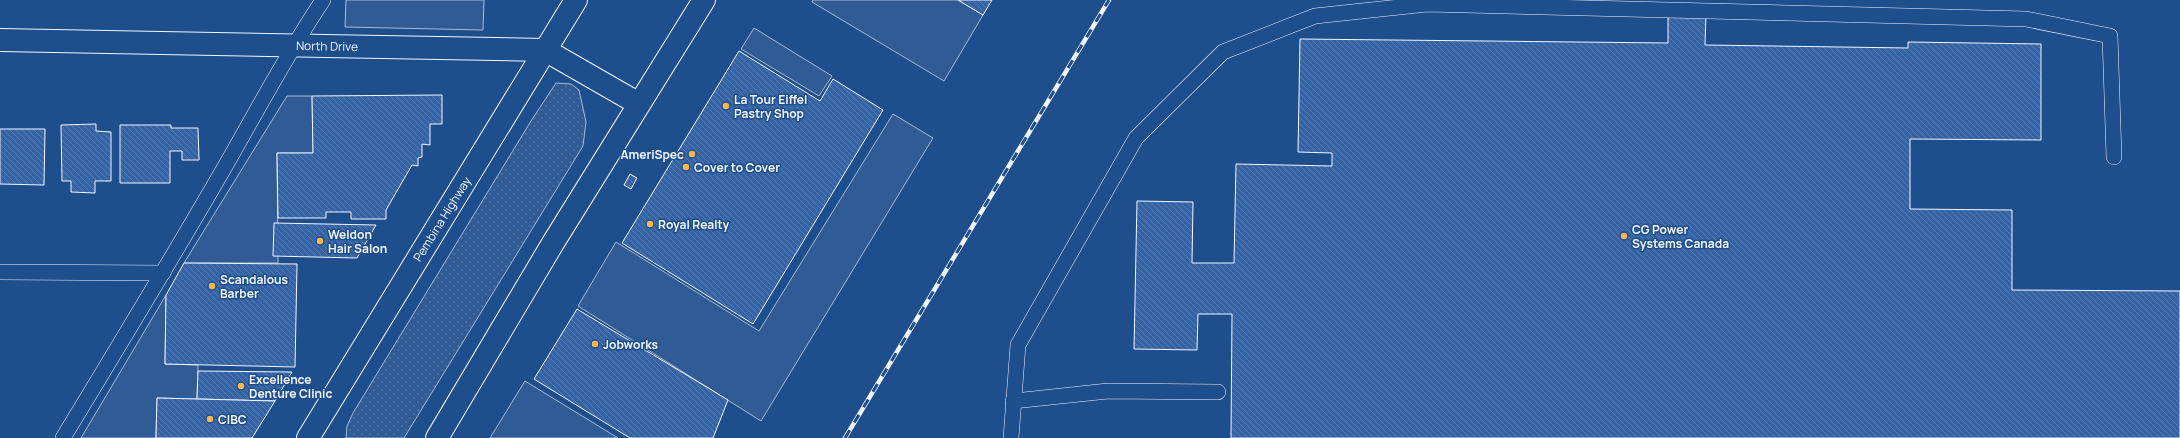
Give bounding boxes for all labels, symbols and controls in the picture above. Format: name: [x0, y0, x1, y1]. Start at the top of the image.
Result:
street label: North Drive: [296, 37, 358, 55]
place label: La Tour Eiffel Pastry Shop: [734, 91, 807, 122]
marker: La Tour Eiffel Pastry Shop: [721, 101, 731, 111]
place label: AmeriSpec: [620, 146, 684, 163]
marker: AmeriSpec: [687, 149, 697, 159]
place label: Cover to Cover: [694, 159, 780, 176]
marker: Cover to Cover: [681, 162, 691, 172]
street label: Pembina Highway: [409, 173, 475, 265]
place label: Royal Realty: [658, 216, 730, 233]
marker: Royal Realty: [645, 219, 655, 229]
place label: CG Power Systems Canada: [1632, 221, 1729, 252]
place label: Weldon Hair Salon: [328, 226, 387, 257]
marker: CG Power Systems Canada: [1619, 231, 1629, 241]
marker: Weldon Hair Salon: [315, 236, 325, 246]
place label: Scandalous Barber: [220, 271, 289, 302]
marker: Scandalous Barber: [207, 281, 217, 291]
place label: Jobworks: [603, 336, 659, 353]
marker: Jobworks: [590, 339, 600, 349]
place label: Excellence Denture Clinic: [249, 371, 332, 402]
marker: Excellence Denture Clinic: [236, 381, 246, 391]
place label: CIBC: [218, 411, 247, 428]
marker: CIBC: [205, 414, 215, 424]

